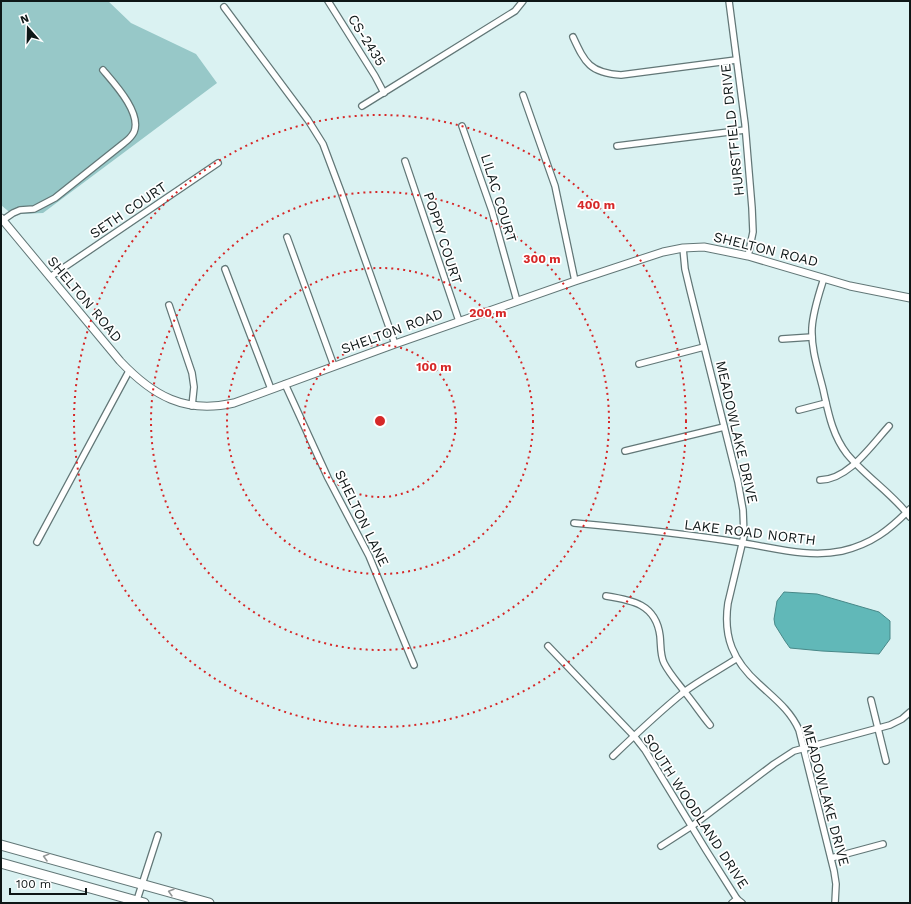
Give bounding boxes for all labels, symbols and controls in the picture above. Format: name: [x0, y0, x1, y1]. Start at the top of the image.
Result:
north arrow: [8, 8, 48, 48]
street label: CS-2435: [345, 11, 389, 69]
text: N: [19, 12, 31, 27]
street label: HURSTFIELD DRIVE: [717, 63, 747, 197]
street label: LILAC COURT: [478, 152, 520, 245]
street label: SETH COURT: [87, 178, 170, 241]
street label: POPPY COURT: [421, 190, 466, 286]
text: 400 m: [577, 198, 615, 212]
street label: SHELTON ROAD: [712, 228, 820, 270]
text: 300 m: [523, 252, 561, 266]
street label: SHELTON ROAD: [44, 253, 126, 345]
street label: SHELTON ROAD: [339, 305, 445, 357]
text: 200 m: [469, 306, 507, 320]
street label: MEADOWLAKE DRIVE: [713, 359, 761, 505]
text: 100 m: [416, 360, 452, 374]
centre of rings: [373, 414, 387, 428]
street label: SHELTON LANE: [332, 467, 392, 569]
street label: LAKE ROAD NORTH: [683, 516, 817, 548]
street label: MEADOWLAKE DRIVE: [799, 722, 853, 868]
street label: SOUTH WOODLAND DRIVE: [640, 731, 752, 891]
one-way arrow: [43, 853, 50, 862]
scale bar: [10, 870, 86, 896]
text: 100 m: [16, 877, 51, 891]
one-way arrow: [168, 888, 175, 897]

